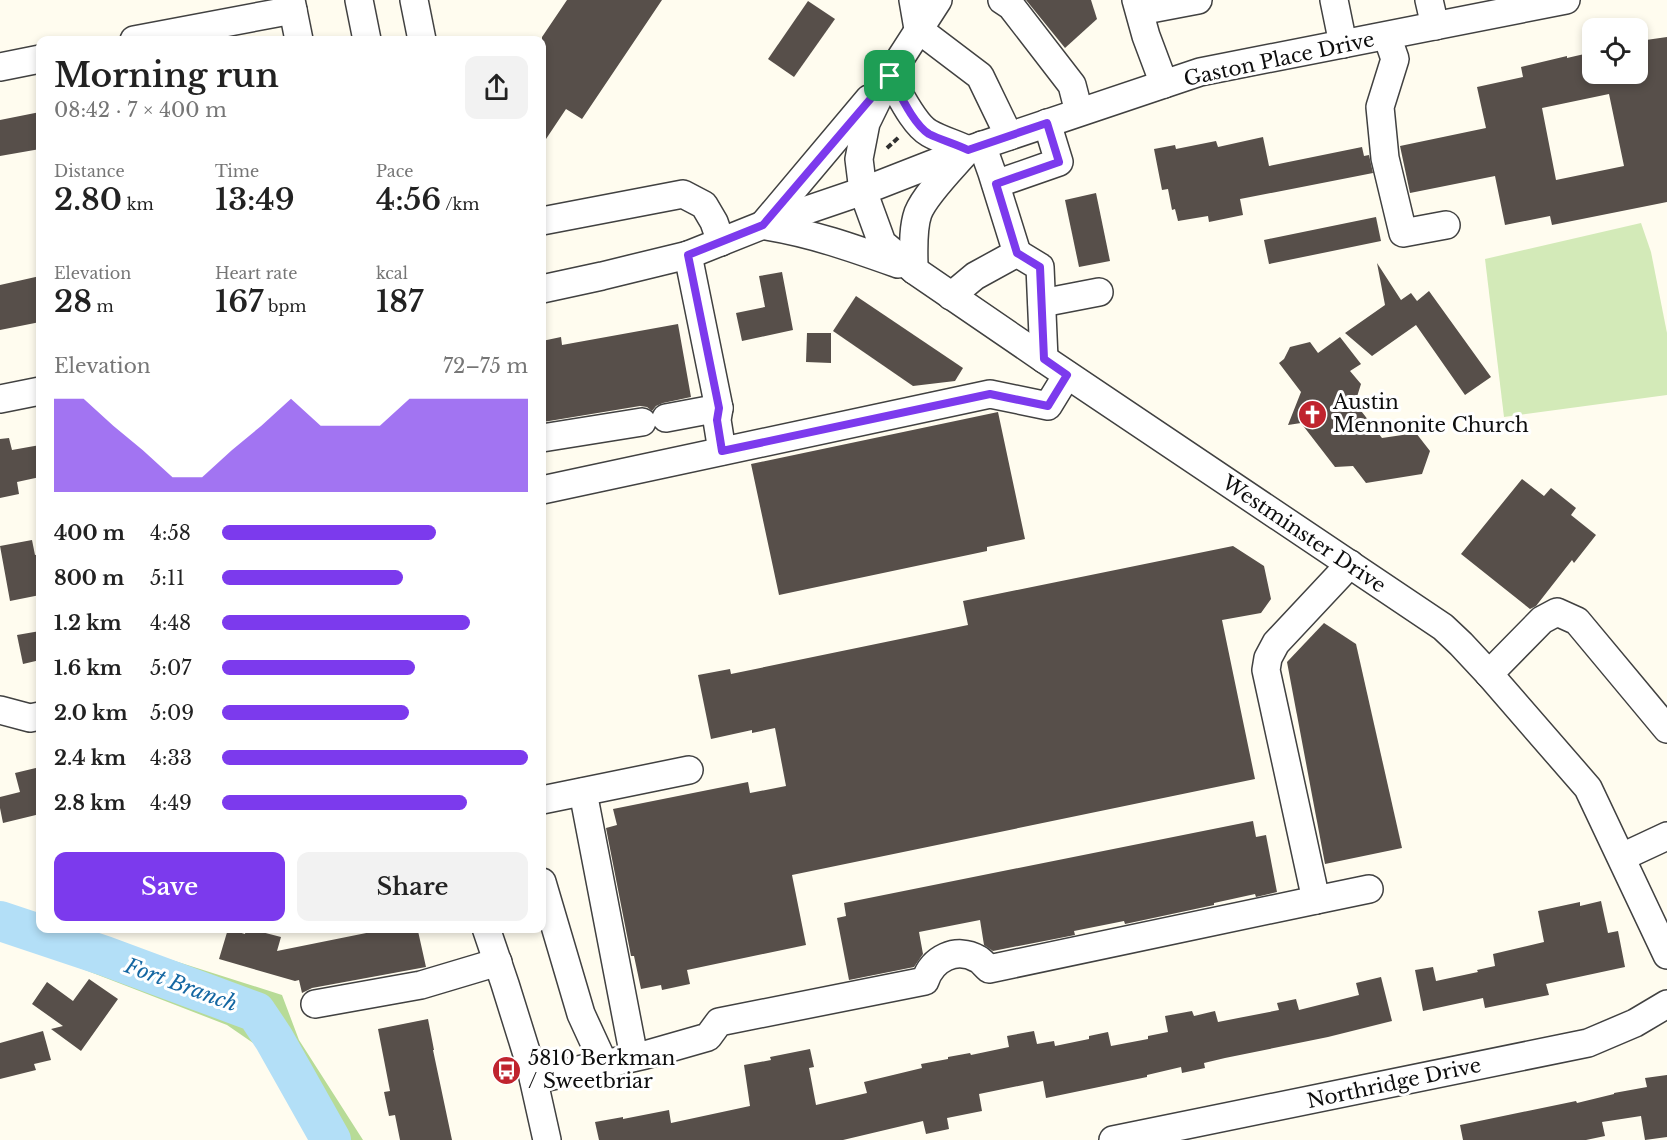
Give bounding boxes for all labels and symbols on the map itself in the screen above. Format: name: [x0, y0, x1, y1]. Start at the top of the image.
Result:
street label: Gaston Place Drive: [1182, 27, 1376, 91]
pin: [864, 50, 915, 101]
place label: Austin Mennonite Church: [1332, 390, 1529, 437]
church icon: Austin Mennonite Church: [1296, 398, 1328, 430]
street label: Westminster Drive: [1217, 470, 1390, 598]
water label: Fort Branch: [120, 952, 241, 1017]
place label: 5810 Berkman / Sweetbriar: [528, 1046, 676, 1093]
street label: Northridge Drive: [1305, 1053, 1483, 1113]
bus stop icon: 5810 Berkman / Sweetbriar: [491, 1054, 523, 1086]

